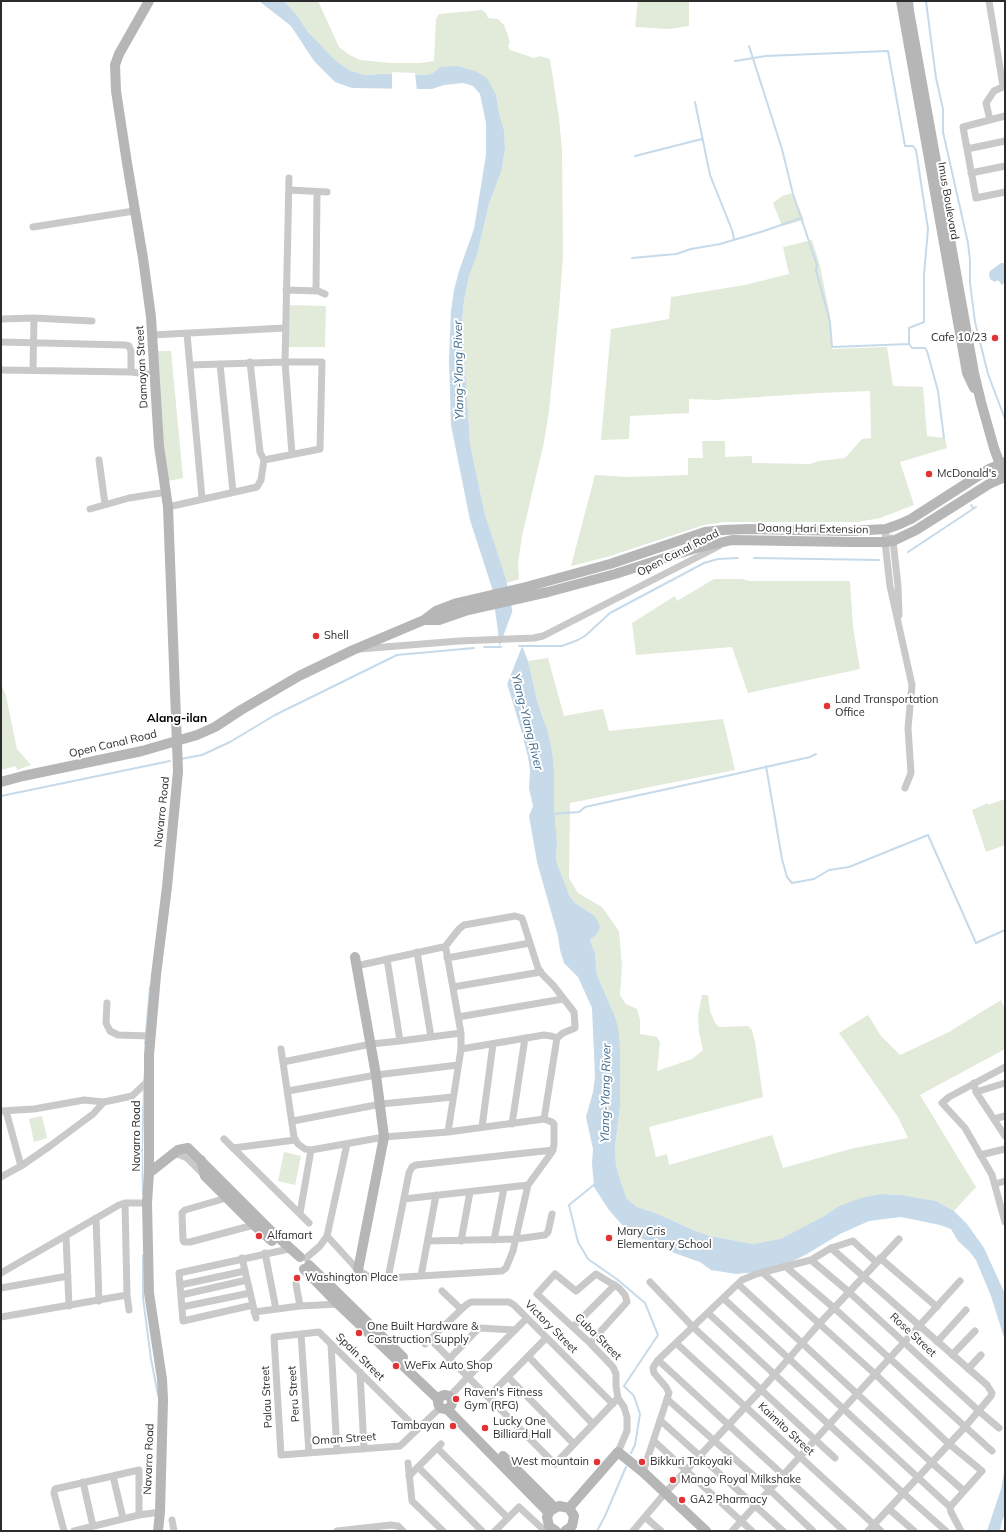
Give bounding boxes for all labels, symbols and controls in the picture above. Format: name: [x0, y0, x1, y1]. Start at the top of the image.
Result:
street label: Imus Boulevard: [935, 161, 961, 241]
water label: Ylang-Ylang River: [451, 320, 467, 420]
street label: Damayan Street: [133, 325, 151, 409]
place label: Cafe 10/23: [931, 331, 987, 345]
marker: Cafe 10/23: [990, 333, 1000, 343]
place label: McDonald's: [937, 467, 997, 481]
marker: McDonald's: [924, 469, 934, 479]
street label: Daang Hari Extension: [757, 521, 869, 537]
street label: Open Canal Road: [635, 527, 721, 579]
place label: Shell: [324, 629, 349, 643]
marker: Shell: [311, 631, 321, 641]
water label: Ylang-Ylang River: [508, 672, 546, 772]
place label: Land Transportation Office: [835, 693, 939, 719]
marker: Land Transportation Office: [822, 701, 832, 711]
district label: Alang-ilan: [147, 711, 207, 725]
street label: Open Canal Road: [68, 727, 158, 761]
street label: Navarro Road: [152, 776, 172, 848]
water label: Ylang-Ylang River: [598, 1043, 614, 1143]
street label: Navarro Road: [130, 1100, 144, 1172]
place label: Mary Cris Elementary School: [617, 1225, 712, 1251]
place label: Alfamart: [267, 1229, 312, 1243]
marker: Alfamart: [254, 1231, 264, 1241]
marker: Mary Cris Elementary School: [604, 1233, 614, 1243]
place label: Washington Place: [305, 1271, 398, 1285]
marker: Washington Place: [292, 1273, 302, 1283]
street label: Victory Street: [522, 1298, 580, 1356]
street label: Rose Street: [887, 1310, 939, 1360]
street label: Cuba Street: [572, 1311, 624, 1363]
place label: One Built Hardware & Construction Supply: [367, 1320, 478, 1346]
marker: One Built Hardware & Construction Supply: [354, 1328, 364, 1338]
street label: Spain Street: [333, 1331, 387, 1383]
place label: WeFix Auto Shop: [404, 1359, 493, 1373]
marker: WeFix Auto Shop: [391, 1361, 401, 1371]
street label: Peru Street: [285, 1365, 303, 1423]
street label: Palau Street: [259, 1366, 275, 1428]
place label: Raven's Fitness Gym (RFG): [464, 1386, 543, 1412]
marker: Raven's Fitness Gym (RFG): [451, 1394, 461, 1404]
street label: Kaimito Street: [755, 1400, 817, 1458]
place label: Lucky One Billiard Hall: [493, 1415, 551, 1441]
place label: Tambayan: [391, 1419, 445, 1433]
marker: Tambayan: [448, 1421, 458, 1431]
street label: Navarro Road: [141, 1423, 157, 1495]
marker: Lucky One Billiard Hall: [480, 1423, 490, 1433]
street label: Oman Street: [311, 1430, 377, 1448]
place label: West mountain: [511, 1455, 589, 1469]
place label: Bikkuri Takoyaki: [650, 1455, 732, 1469]
marker: West mountain: [592, 1457, 602, 1467]
marker: Bikkuri Takoyaki: [637, 1457, 647, 1467]
place label: Mango Royal Milkshake: [681, 1473, 801, 1487]
marker: Mango Royal Milkshake: [668, 1475, 678, 1485]
place label: GA2 Pharmacy: [690, 1493, 767, 1507]
marker: GA2 Pharmacy: [677, 1495, 687, 1505]

